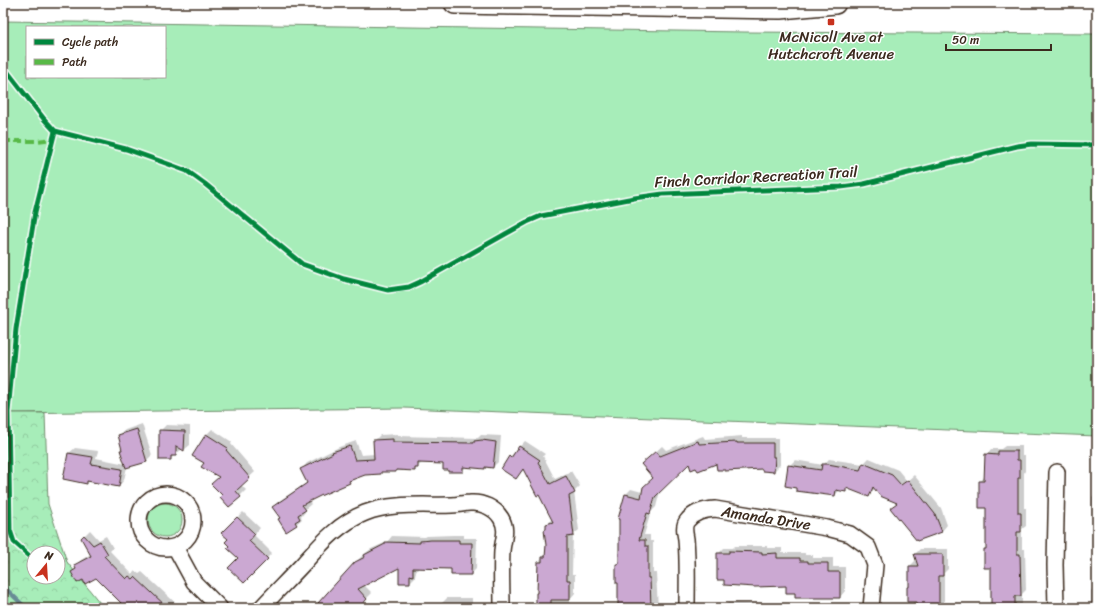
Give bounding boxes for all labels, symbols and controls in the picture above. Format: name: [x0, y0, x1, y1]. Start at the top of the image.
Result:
marker: McNicoll Ave at Hutchcroft Avenue: [826, 17, 836, 27]
place label: McNicoll Ave at Hutchcroft Avenue: [768, 24, 894, 67]
legend: [26, 26, 166, 78]
scale bar: [946, 26, 1051, 52]
text: 50 m: [952, 29, 979, 51]
text: Cycle path: [62, 31, 118, 53]
text: Path: [62, 51, 87, 73]
street label: Finch Corridor Recreation Trail: [654, 159, 859, 195]
street label: Amanda Drive: [718, 498, 813, 538]
north arrow: [26, 545, 66, 585]
text: N: [41, 545, 56, 566]

